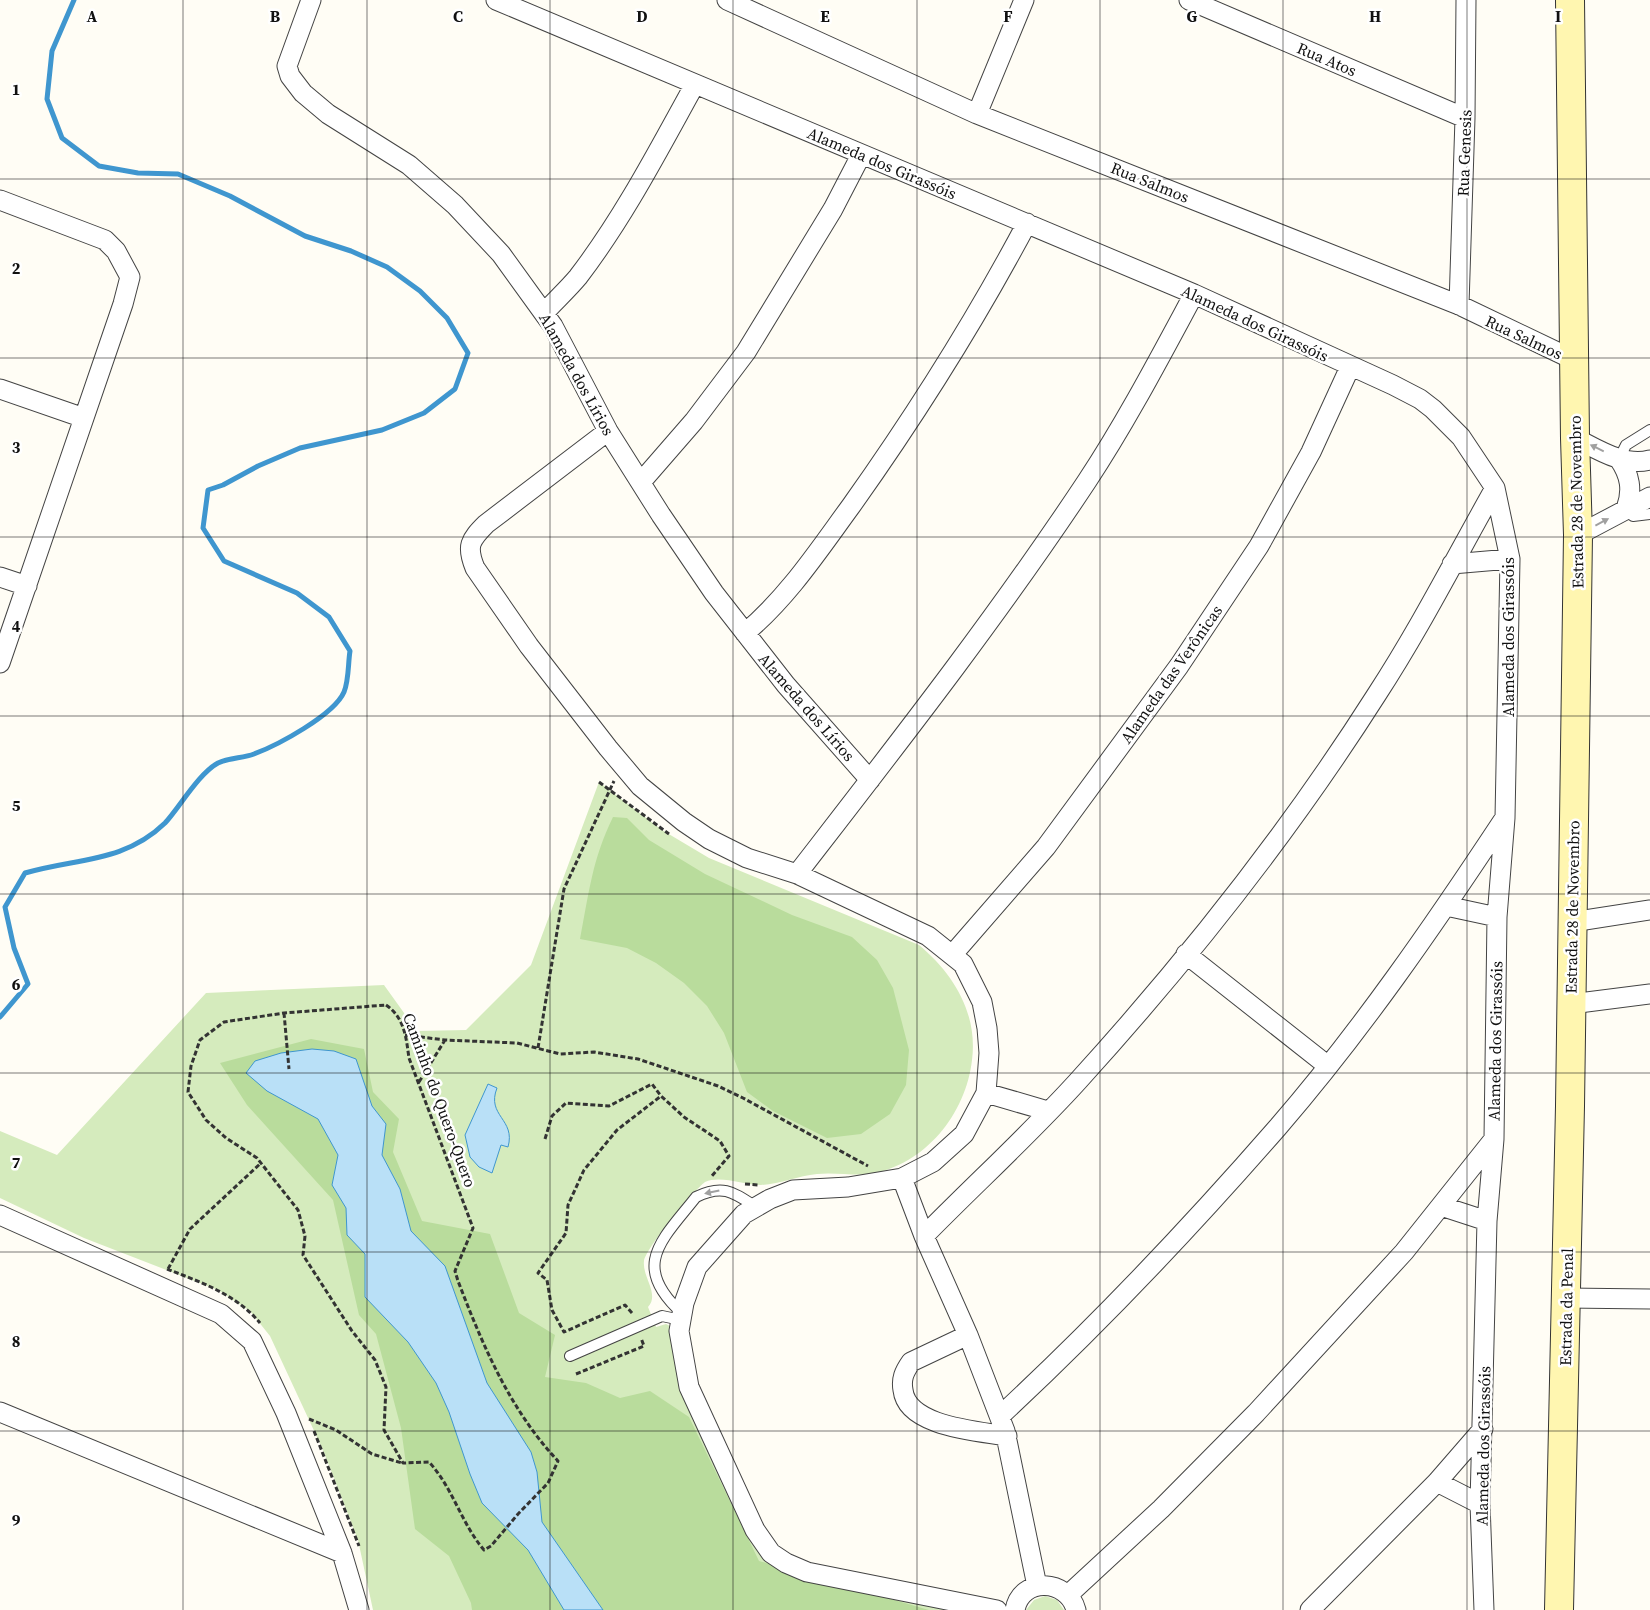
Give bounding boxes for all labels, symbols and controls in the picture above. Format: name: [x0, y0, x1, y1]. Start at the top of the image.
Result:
text: A: [87, 5, 98, 27]
text: B: [270, 5, 281, 27]
text: C: [453, 5, 463, 27]
text: D: [636, 5, 648, 27]
text: E: [820, 5, 830, 27]
text: F: [1003, 5, 1013, 27]
text: G: [1187, 5, 1198, 27]
text: H: [1369, 5, 1381, 27]
text: I: [1555, 5, 1561, 27]
street label: Rua Atos: [1294, 37, 1360, 81]
text: 1: [12, 78, 20, 100]
street label: Rua Genesis: [1451, 109, 1477, 197]
street label: Alameda dos Girassóis: [804, 122, 960, 204]
street label: Rua Salmos: [1108, 156, 1192, 208]
text: 2: [12, 257, 21, 279]
street label: Alameda dos Girassóis: [1178, 279, 1332, 367]
street label: Alameda dos Lírios: [534, 309, 620, 439]
street label: Rua Salmos: [1482, 310, 1566, 364]
street label: Estrada 28 de Novembro: [1563, 415, 1589, 589]
text: 3: [12, 436, 21, 458]
one-way arrow: [1590, 444, 1604, 452]
one-way arrow: [1595, 518, 1609, 526]
street label: Alameda dos Girassóis: [1497, 557, 1519, 717]
street label: Alameda das Verônicas: [1115, 600, 1227, 748]
text: 4: [12, 615, 21, 637]
street label: Alameda dos Lírios: [754, 648, 860, 766]
text: 5: [12, 794, 21, 816]
street label: Estrada 28 de Novembro: [1559, 820, 1585, 994]
street label: Alameda dos Girassóis: [1483, 961, 1507, 1121]
text: 6: [12, 973, 21, 995]
street label: Caminho do Quero-Quero: [398, 1010, 482, 1190]
text: 7: [12, 1151, 21, 1173]
one-way arrow: [705, 1188, 720, 1196]
street label: Estrada da Penal: [1554, 1248, 1578, 1366]
text: 8: [12, 1330, 20, 1352]
street label: Alameda dos Girassóis: [1471, 1366, 1495, 1526]
text: 9: [12, 1509, 21, 1531]

